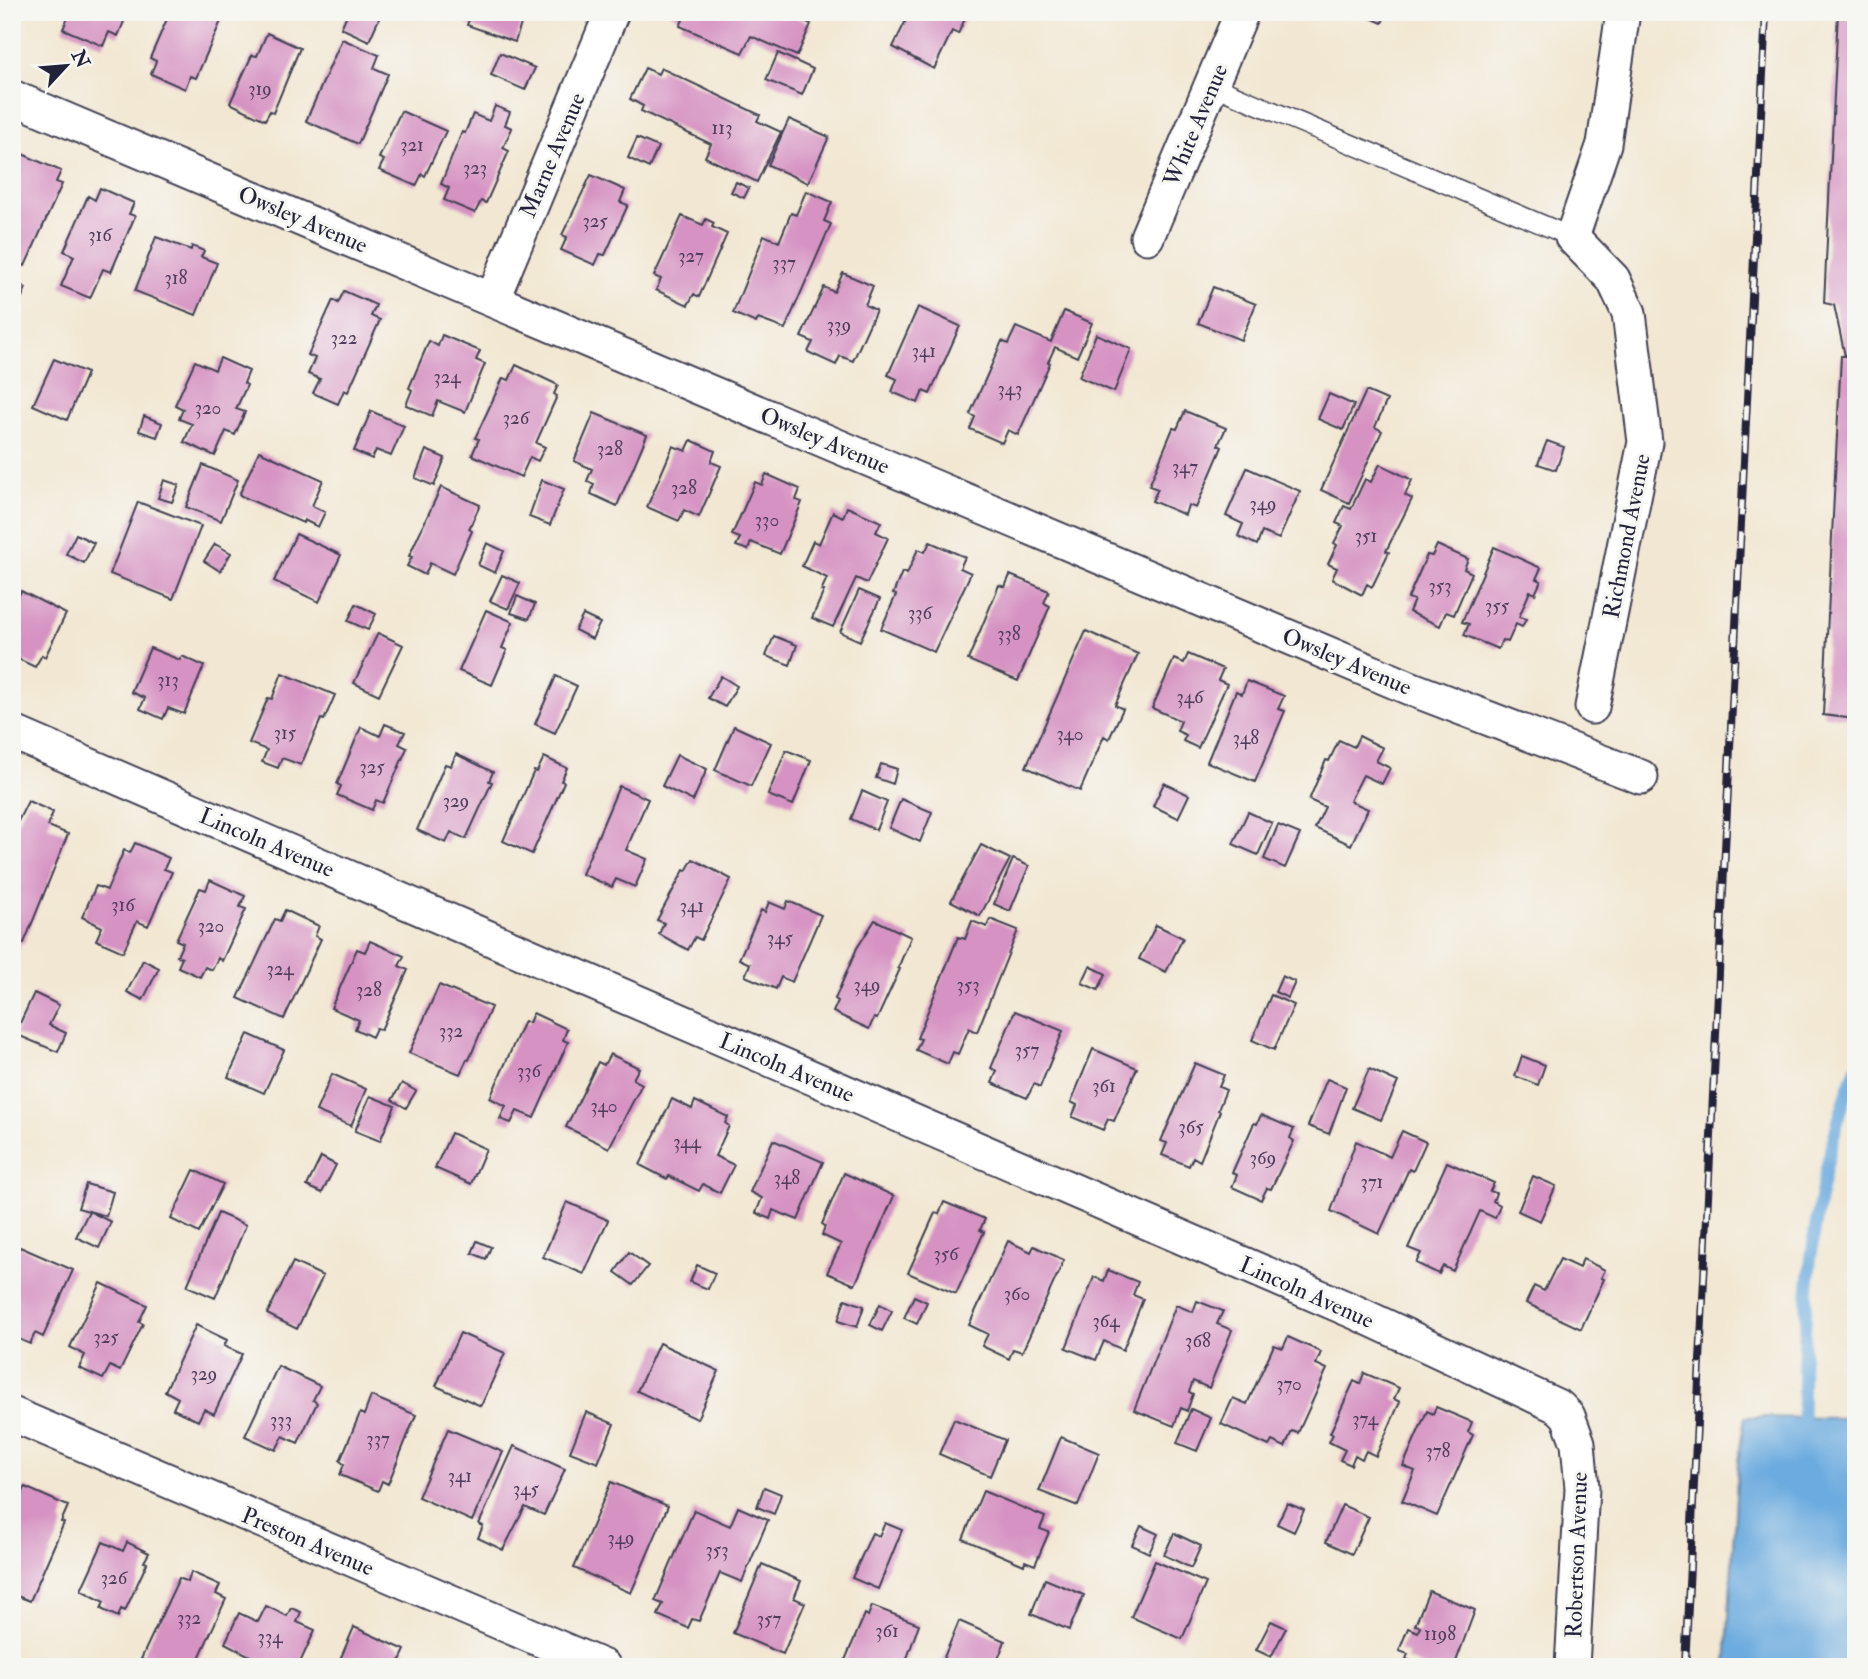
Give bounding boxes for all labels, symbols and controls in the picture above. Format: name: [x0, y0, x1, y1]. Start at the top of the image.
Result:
north arrow: [32, 32, 102, 102]
text: N: [65, 45, 95, 73]
street label: White Avenue: [1156, 59, 1234, 192]
house number: 319: [248, 77, 272, 101]
street label: Marne Avenue: [513, 88, 592, 222]
house number: 113: [712, 116, 732, 140]
house number: 321: [400, 133, 424, 157]
house number: 323: [463, 156, 487, 180]
street label: Owsley Avenue: [234, 179, 372, 260]
house number: 325: [582, 209, 608, 233]
house number: 316: [88, 223, 113, 247]
house number: 327: [678, 244, 704, 268]
house number: 337: [772, 251, 796, 275]
house number: 318: [165, 266, 188, 290]
house number: 339: [827, 313, 851, 337]
house number: 322: [331, 326, 357, 350]
house number: 341: [912, 339, 936, 363]
house number: 324: [433, 365, 461, 389]
house number: 343: [998, 377, 1022, 401]
house number: 320: [195, 396, 221, 420]
street label: Owsley Avenue: [756, 400, 894, 481]
house number: 326: [503, 406, 531, 430]
house number: 328: [597, 437, 623, 461]
street label: Richmond Avenue: [1596, 451, 1657, 621]
house number: 347: [1172, 455, 1198, 479]
house number: 328: [671, 476, 697, 500]
house number: 349: [1249, 492, 1277, 516]
house number: 330: [755, 508, 779, 532]
house number: 351: [1355, 524, 1377, 548]
house number: 353: [1429, 574, 1451, 598]
house number: 355: [1485, 594, 1510, 618]
house number: 336: [908, 601, 933, 625]
street label: Owsley Avenue: [1278, 621, 1416, 702]
house number: 338: [997, 622, 1021, 646]
house number: 313: [157, 668, 179, 692]
house number: 346: [1176, 685, 1205, 709]
house number: 315: [274, 721, 297, 745]
house number: 340: [1056, 722, 1084, 746]
house number: 348: [1233, 726, 1259, 750]
house number: 325: [359, 755, 385, 779]
house number: 329: [443, 789, 469, 813]
street label: Lincoln Avenue: [195, 801, 339, 884]
house number: 316: [111, 893, 136, 917]
house number: 341: [680, 894, 704, 918]
house number: 320: [198, 914, 224, 938]
house number: 345: [767, 926, 794, 950]
house number: 324: [266, 957, 294, 981]
house number: 349: [853, 973, 881, 997]
house number: 353: [957, 973, 979, 997]
house number: 328: [356, 978, 382, 1002]
house number: 332: [439, 1019, 463, 1043]
street label: Lincoln Avenue: [715, 1026, 859, 1109]
house number: 357: [1015, 1038, 1039, 1062]
house number: 336: [517, 1059, 542, 1083]
house number: 361: [1092, 1074, 1116, 1098]
house number: 340: [590, 1094, 618, 1118]
house number: 365: [1178, 1115, 1204, 1139]
house number: 344: [673, 1130, 702, 1154]
house number: 369: [1250, 1146, 1276, 1170]
house number: 348: [774, 1166, 800, 1190]
house number: 371: [1361, 1170, 1383, 1194]
house number: 356: [933, 1242, 960, 1266]
street label: Lincoln Avenue: [1235, 1250, 1379, 1335]
house number: 360: [1004, 1282, 1030, 1306]
house number: 364: [1092, 1309, 1120, 1333]
house number: 325: [93, 1325, 119, 1349]
house number: 368: [1185, 1329, 1211, 1353]
house number: 329: [191, 1362, 217, 1386]
house number: 370: [1276, 1372, 1302, 1396]
house number: 374: [1352, 1407, 1379, 1431]
house number: 333: [270, 1408, 292, 1432]
house number: 337: [366, 1427, 390, 1451]
house number: 378: [1426, 1439, 1451, 1463]
house number: 341: [448, 1464, 472, 1488]
street label: Robertson Avenue: [1559, 1471, 1594, 1639]
house number: 345: [513, 1477, 540, 1501]
street label: Preston Avenue: [237, 1501, 379, 1583]
house number: 349: [607, 1526, 635, 1550]
house number: 353: [706, 1538, 728, 1562]
house number: 326: [101, 1566, 129, 1590]
house number: 332: [177, 1606, 201, 1630]
house number: 357: [757, 1607, 781, 1631]
house number: 361: [875, 1619, 899, 1643]
house number: 1198: [1424, 1622, 1456, 1646]
house number: 334: [258, 1625, 283, 1649]

